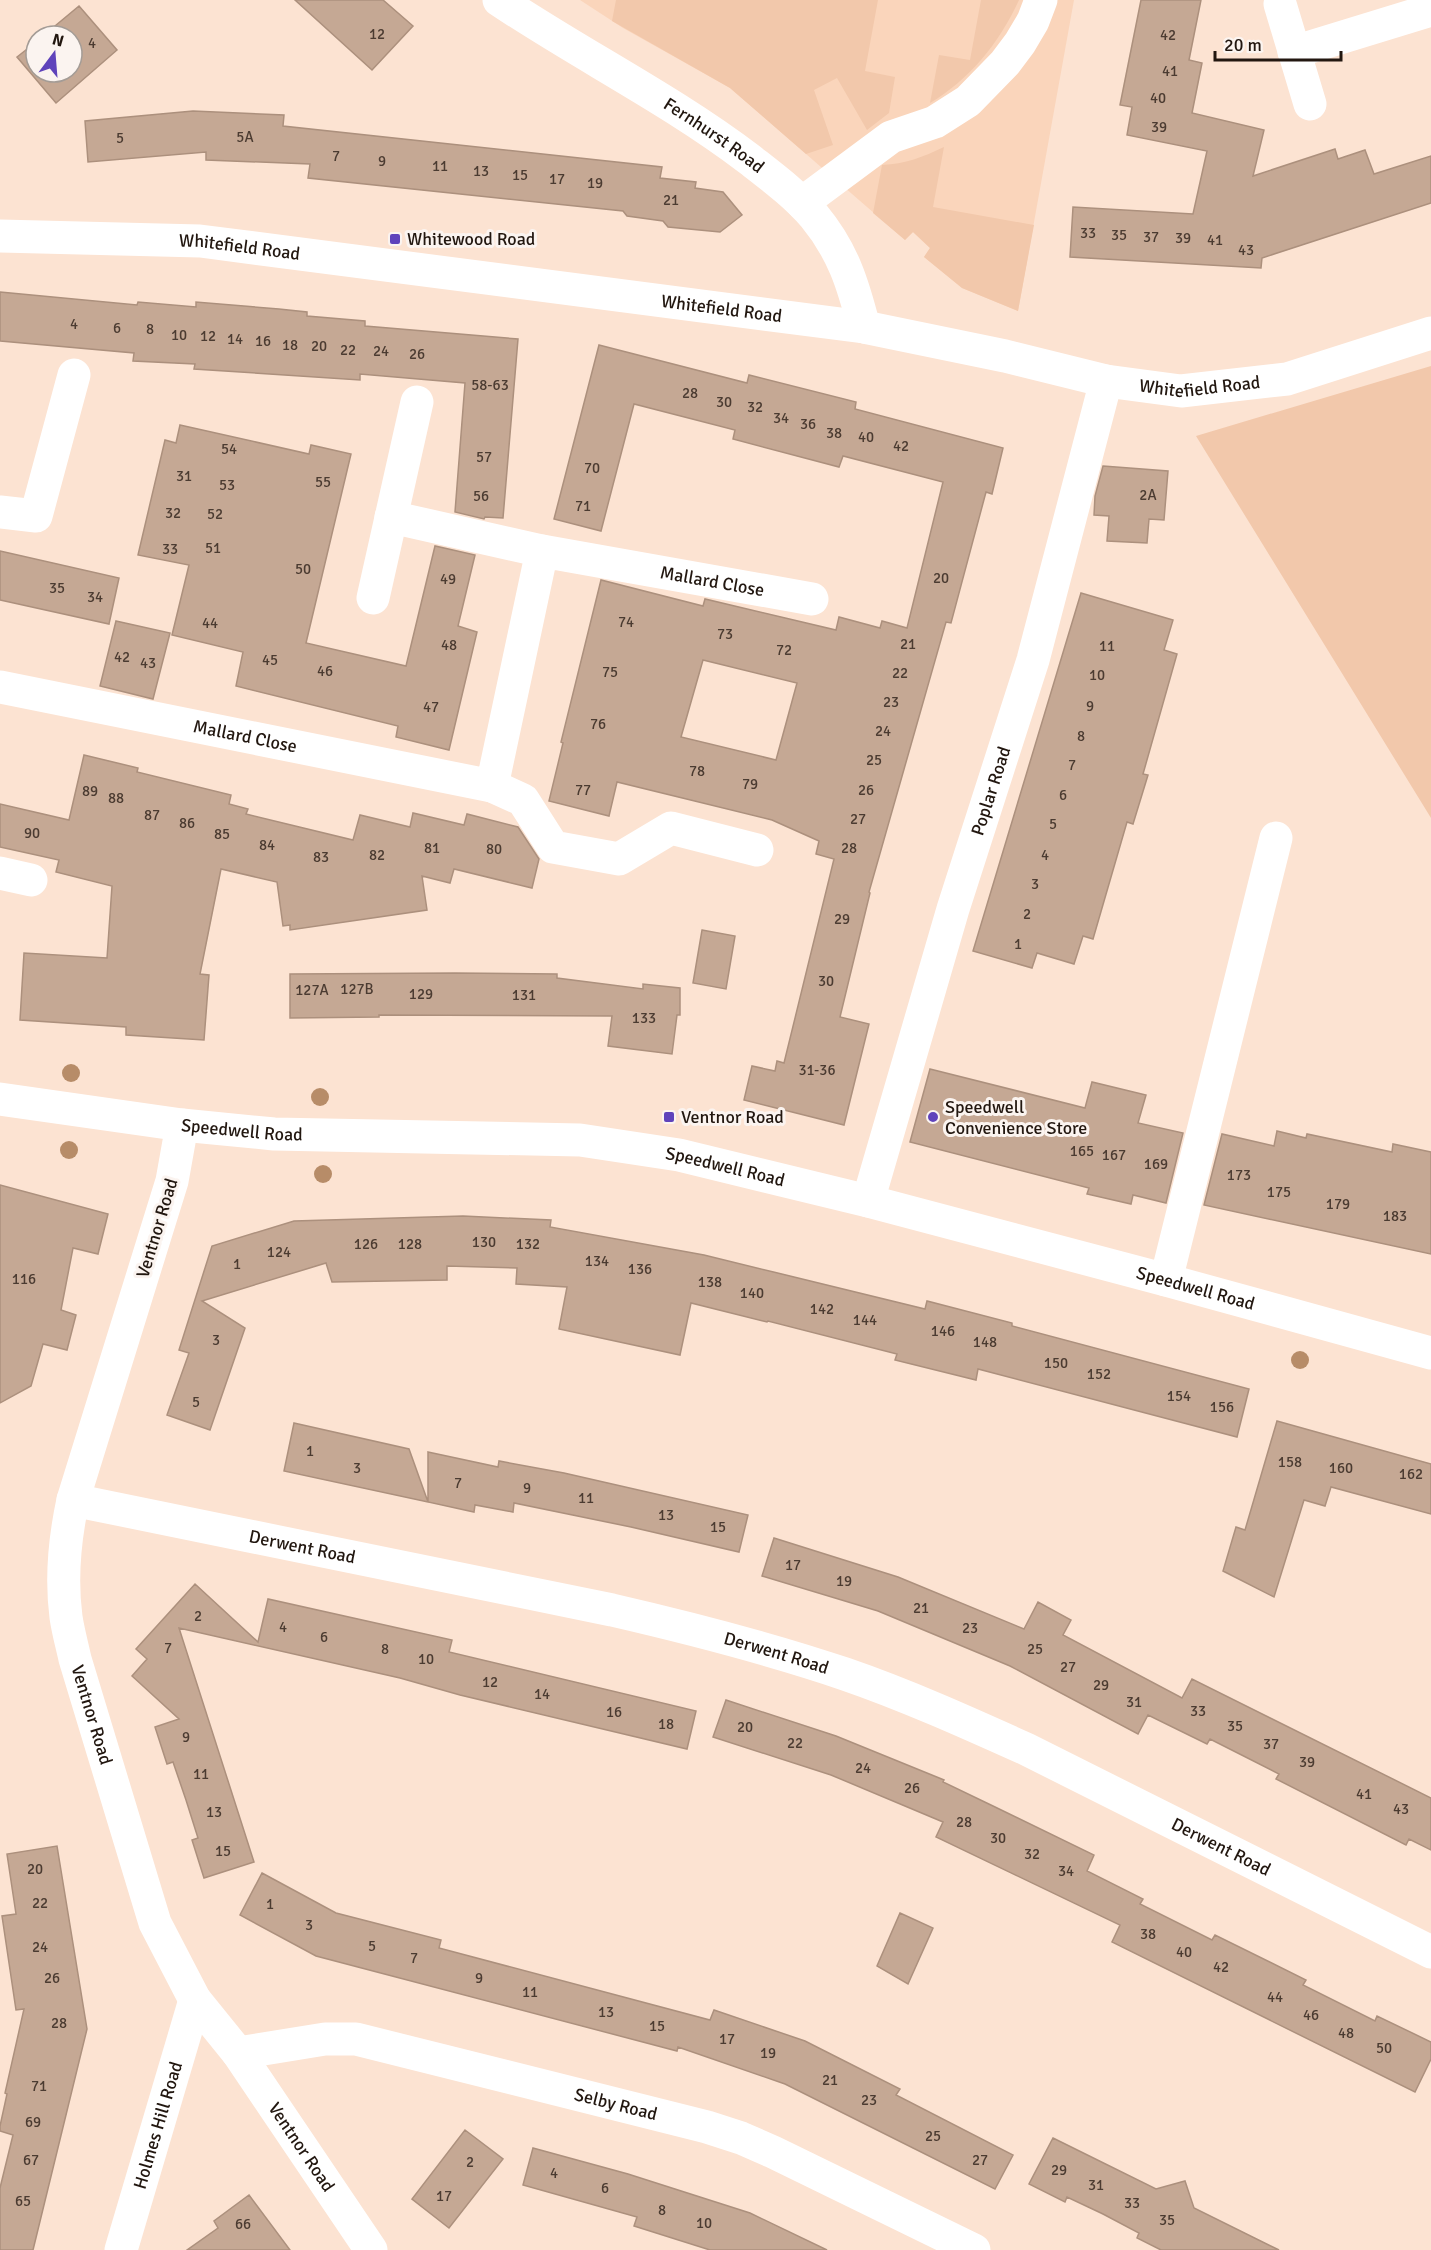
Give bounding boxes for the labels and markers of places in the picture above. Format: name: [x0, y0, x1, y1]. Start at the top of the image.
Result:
place label: Whitewood Road: [407, 228, 535, 250]
marker: Whitewood Road: [388, 232, 402, 246]
place label: Speedwell Convenience Store: [945, 1096, 1087, 1139]
place label: Ventnor Road: [681, 1106, 784, 1128]
marker: Ventnor Road: [662, 1110, 676, 1124]
marker: Speedwell Convenience Store: [926, 1110, 940, 1124]

